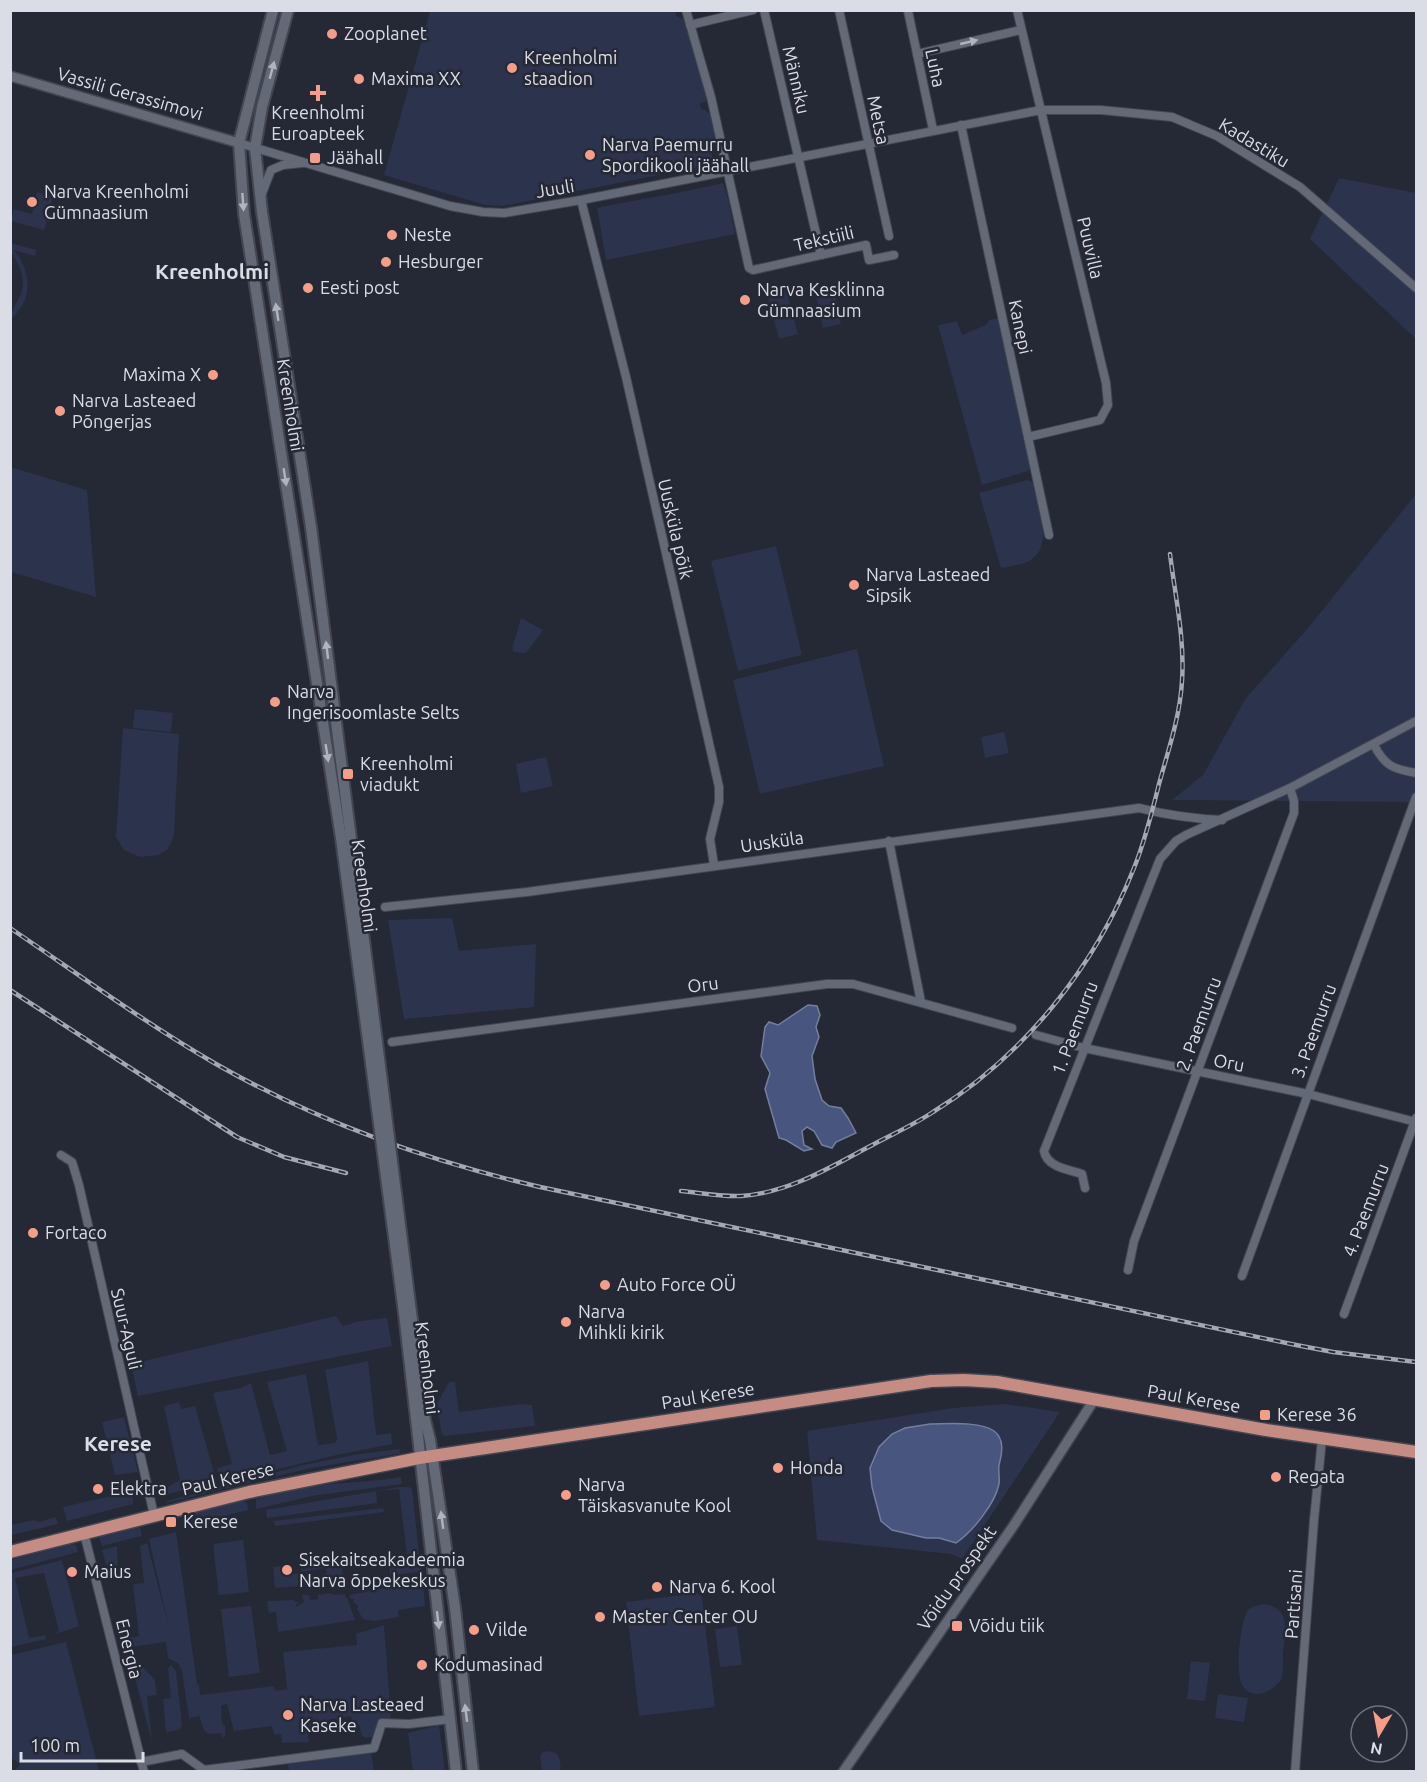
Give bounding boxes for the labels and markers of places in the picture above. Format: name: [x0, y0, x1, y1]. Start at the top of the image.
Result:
place label: Zooplanet: [344, 23, 427, 43]
marker: Zooplanet: [325, 27, 339, 41]
place label: Kreenholmi staadion: [524, 47, 617, 88]
marker: Kreenholmi staadion: [505, 61, 519, 75]
place label: Maxima XX: [371, 68, 461, 88]
marker: Maxima XX: [352, 72, 366, 86]
marker: Kreenholmi Euroapteek: [311, 86, 325, 100]
place label: Kreenholmi Euroapteek: [271, 102, 365, 143]
place label: Narva Paemurru Spordikooli jäähall: [602, 134, 749, 175]
place label: Jäähall: [327, 147, 384, 167]
marker: Narva Paemurru Spordikooli jäähall: [583, 148, 597, 162]
marker: Jäähall: [308, 151, 322, 165]
place label: Narva Kreenholmi Gümnaasium: [44, 181, 189, 222]
marker: Narva Kreenholmi Gümnaasium: [25, 195, 39, 209]
place label: Neste: [404, 224, 452, 244]
marker: Neste: [385, 228, 399, 242]
place label: Hesburger: [398, 251, 483, 271]
marker: Hesburger: [379, 255, 393, 269]
place label: Eesti post: [320, 277, 399, 297]
place label: Narva Kesklinna Gümnaasium: [757, 279, 885, 320]
marker: Eesti post: [301, 281, 315, 295]
marker: Narva Kesklinna Gümnaasium: [738, 293, 752, 307]
place label: Maxima X: [123, 364, 201, 384]
marker: Maxima X: [206, 368, 220, 382]
place label: Narva Lasteaed Põngerjas: [72, 390, 196, 431]
marker: Narva Lasteaed Põngerjas: [53, 404, 67, 418]
place label: Narva Lasteaed Sipsik: [866, 564, 990, 605]
marker: Narva Lasteaed Sipsik: [847, 578, 861, 592]
place label: Narva Ingerisoomlaste Selts: [287, 681, 460, 722]
marker: Narva Ingerisoomlaste Selts: [268, 695, 282, 709]
place label: Kreenholmi viadukt: [360, 753, 453, 794]
marker: Kreenholmi viadukt: [341, 767, 355, 781]
place label: Fortaco: [45, 1222, 107, 1242]
marker: Fortaco: [26, 1226, 40, 1240]
place label: Auto Force OÜ: [617, 1274, 736, 1294]
marker: Auto Force OÜ: [598, 1278, 612, 1292]
place label: Narva Mihkli kirik: [578, 1301, 664, 1342]
marker: Narva Mihkli kirik: [559, 1315, 573, 1329]
place label: Kerese 36: [1277, 1404, 1357, 1424]
marker: Kerese 36: [1258, 1408, 1272, 1422]
place label: Honda: [790, 1457, 843, 1477]
marker: Honda: [771, 1461, 785, 1475]
place label: Regata: [1288, 1466, 1345, 1486]
marker: Regata: [1269, 1470, 1283, 1484]
place label: Narva Täiskasvanute Kool: [578, 1474, 731, 1515]
place label: Elektra: [110, 1478, 167, 1498]
marker: Elektra: [91, 1482, 105, 1496]
marker: Narva Täiskasvanute Kool: [559, 1488, 573, 1502]
place label: Kerese: [183, 1511, 238, 1531]
marker: Kerese: [164, 1515, 178, 1529]
place label: Sisekaitseakadeemia Narva õppekeskus: [299, 1549, 465, 1590]
place label: Maius: [84, 1561, 132, 1581]
marker: Sisekaitseakadeemia Narva õppekeskus: [280, 1563, 294, 1577]
marker: Maius: [65, 1565, 79, 1579]
place label: Narva 6. Kool: [669, 1576, 776, 1596]
marker: Narva 6. Kool: [650, 1580, 664, 1594]
place label: Master Center OU: [612, 1606, 758, 1626]
marker: Master Center OU: [593, 1610, 607, 1624]
place label: Võidu tiik: [969, 1615, 1045, 1635]
place label: Vilde: [486, 1619, 528, 1639]
marker: Võidu tiik: [950, 1619, 964, 1633]
marker: Vilde: [467, 1623, 481, 1637]
place label: Kodumasinad: [434, 1654, 543, 1674]
marker: Kodumasinad: [415, 1658, 429, 1672]
place label: Narva Lasteaed Kaseke: [300, 1694, 424, 1735]
marker: Narva Lasteaed Kaseke: [281, 1708, 295, 1722]

